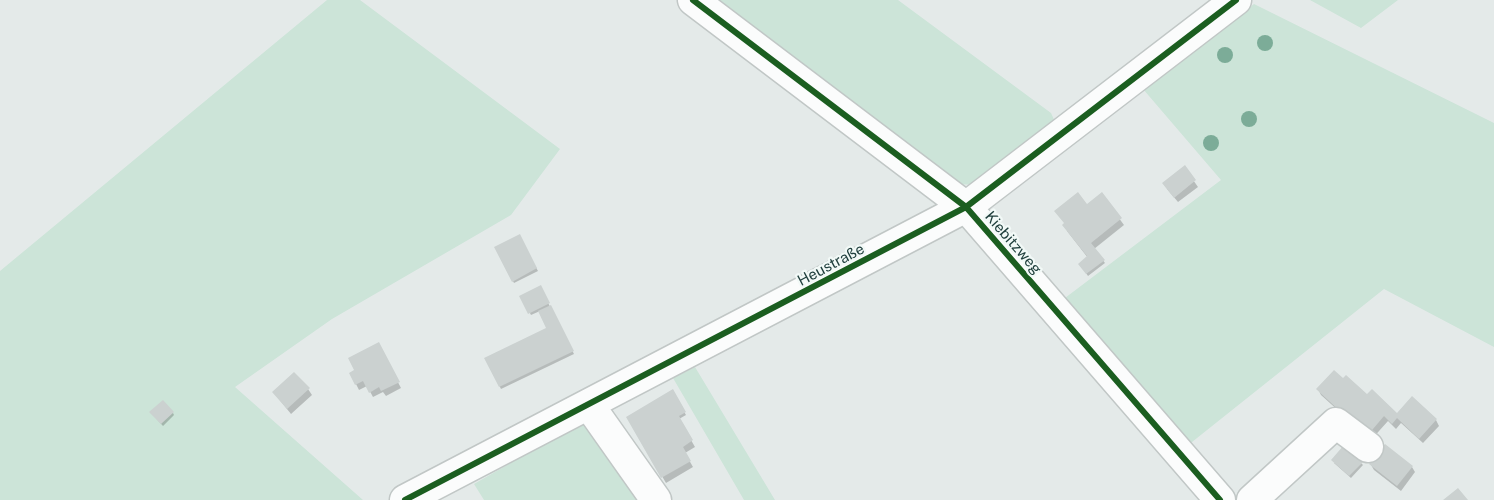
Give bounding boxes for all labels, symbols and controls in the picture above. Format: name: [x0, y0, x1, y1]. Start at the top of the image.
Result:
street label: Kiebitzweg: [981, 208, 1045, 278]
street label: Heustraße: [795, 240, 867, 290]

